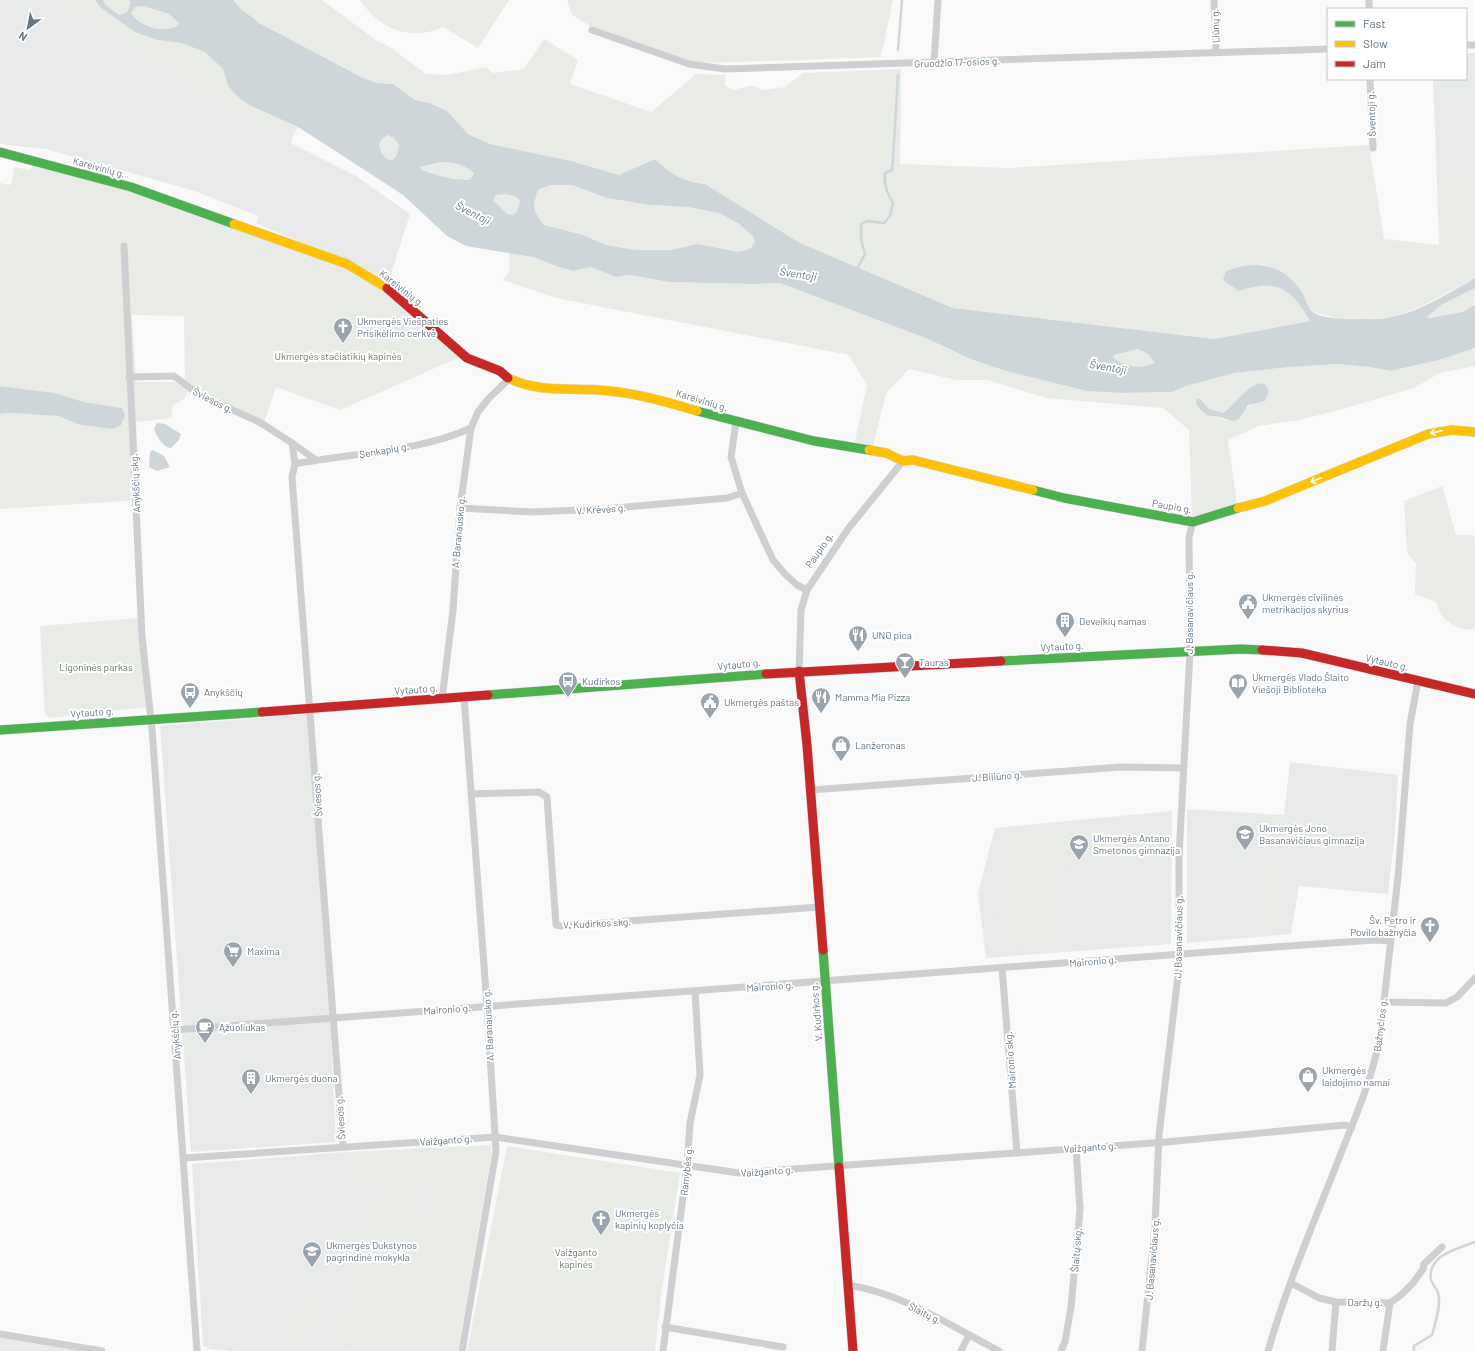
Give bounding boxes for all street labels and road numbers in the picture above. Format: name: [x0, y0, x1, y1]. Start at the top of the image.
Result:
street label: Liūnų g.: [1208, 9, 1222, 43]
street label: Gruodžio 17-osios g.: [914, 55, 1000, 69]
street label: Šventoji g.: [1364, 91, 1378, 137]
street label: Kareivinių g.: [72, 154, 126, 180]
street label: Kareivinių g.: [377, 267, 427, 309]
street label: Šviesos g.: [191, 385, 235, 415]
street label: Kareivinių g.: [675, 386, 729, 414]
street label: Senkapių g.: [358, 440, 410, 460]
street label: Anykščių skg.: [127, 453, 143, 513]
street label: A. Baranausko g.: [449, 496, 467, 568]
street label: Paupio g.: [1151, 497, 1193, 515]
street label: V. Krėvės g.: [576, 501, 626, 517]
street label: Paupio g.: [803, 530, 835, 570]
street label: J. Basanavičiaus g.: [1183, 572, 1195, 654]
street label: Vytauto g.: [1040, 639, 1084, 653]
street label: Vytauto g.: [1364, 651, 1410, 673]
street label: Vytauto g.: [717, 656, 761, 672]
street label: Vytauto g.: [394, 681, 438, 697]
street label: Vytauto g.: [70, 704, 114, 720]
street label: J. Biliūno g.: [971, 768, 1023, 784]
street label: Šviesos g.: [309, 773, 325, 817]
street label: J. Basanavičiaus g.: [1171, 896, 1185, 978]
street label: V. Kudirkos skg.: [563, 915, 631, 931]
street label: Maironio g.: [1069, 953, 1117, 969]
street label: Maironio g.: [746, 978, 794, 994]
street label: V. Kudirkos g.: [807, 982, 825, 1042]
street label: A. Baranausko g.: [480, 989, 496, 1061]
street label: Bažnyčios g.: [1371, 998, 1389, 1052]
street label: Maironio g.: [423, 1001, 471, 1017]
street label: Anykščių g.: [167, 1010, 183, 1060]
street label: Maironio skg.: [1002, 1031, 1018, 1089]
street label: Šviesos g.: [332, 1096, 348, 1140]
street label: Vaižganto g.: [419, 1132, 473, 1148]
street label: Vaižganto g.: [1063, 1139, 1117, 1155]
street label: Ramybės g.: [677, 1146, 695, 1196]
street label: Vaižganto g.: [740, 1163, 794, 1179]
street label: J. Basanavičiaus g.: [1142, 1217, 1162, 1301]
street label: Šlaitų skg.: [1068, 1227, 1084, 1273]
street label: Daržų g.: [1348, 1296, 1382, 1308]
street label: Šlaitų g.: [907, 1300, 943, 1326]

